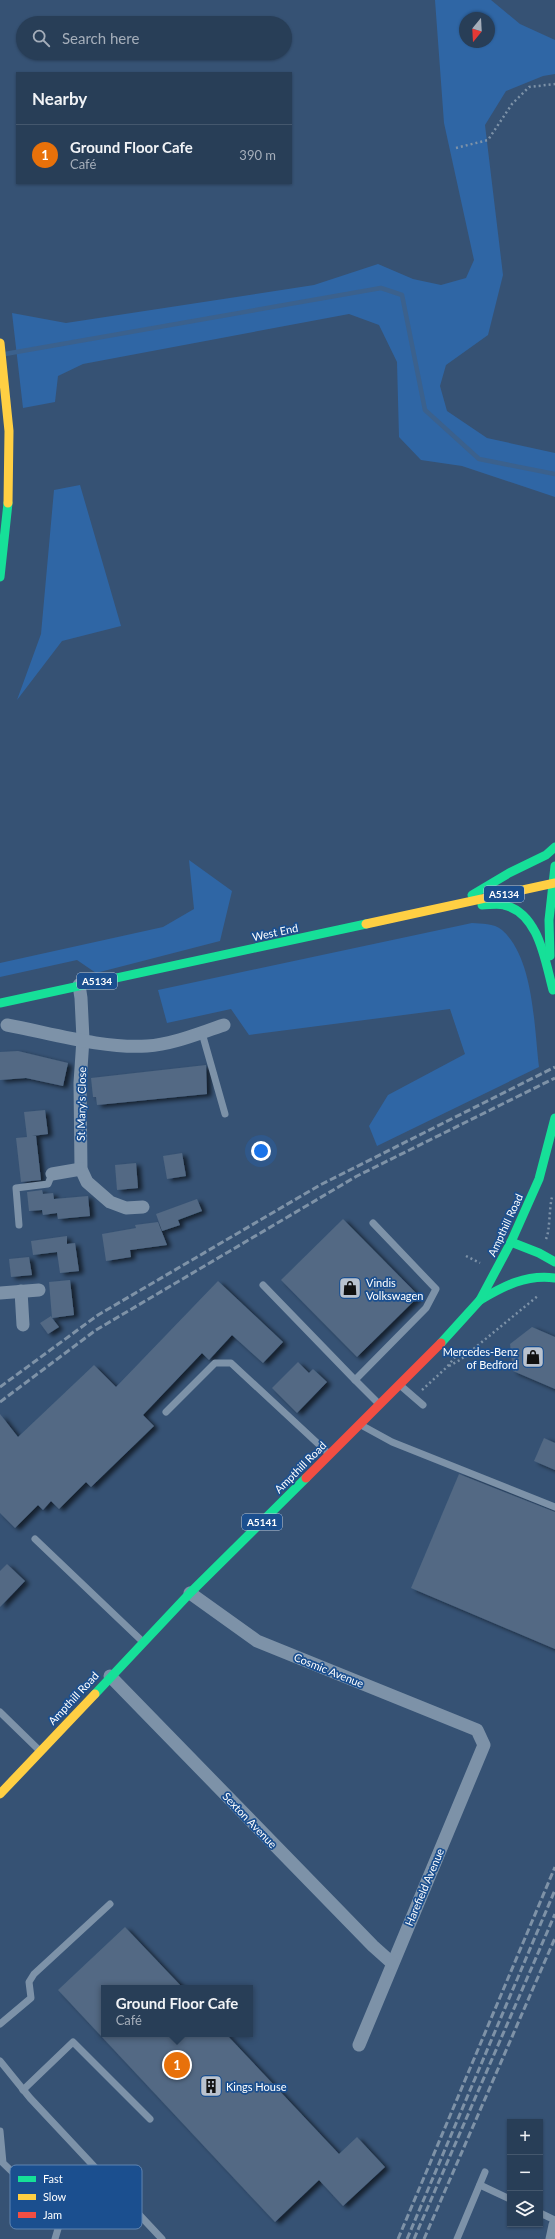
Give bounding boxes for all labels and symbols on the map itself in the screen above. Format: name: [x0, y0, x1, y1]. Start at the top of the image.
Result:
north arrow: [459, 12, 495, 48]
road number: A5134: [484, 886, 524, 902]
street label: West End: [251, 921, 299, 943]
road number: A5134: [77, 973, 117, 989]
street label: St Mary's Close: [74, 1067, 88, 1141]
your location: [251, 1141, 271, 1161]
street label: Ampthill Road: [485, 1192, 525, 1258]
shop icon: Vindis Volkswagen: [337, 1275, 363, 1301]
place label: Vindis Volkswagen: [366, 1276, 423, 1302]
shop icon: Mercedes-Benz of Bedford: [520, 1344, 546, 1370]
place label: Mercedes-Benz of Bedford: [443, 1345, 518, 1371]
street label: Ampthill Road: [271, 1438, 329, 1496]
road number: A5141: [242, 1514, 282, 1530]
street label: Cosmic Avenue: [292, 1650, 366, 1690]
street label: Ampthill Road: [45, 1669, 101, 1727]
street label: Sexton Avenue: [220, 1789, 280, 1851]
street label: Harefield Avenue: [402, 1846, 446, 1928]
pin: 1: [164, 2050, 190, 2080]
building icon: Kings House: [198, 2073, 224, 2099]
place label: Kings House: [226, 2080, 287, 2093]
legend: [10, 2165, 142, 2229]
text: Fast: [43, 2172, 63, 2185]
text: Slow: [43, 2190, 67, 2203]
text: Jam: [43, 2208, 62, 2221]

